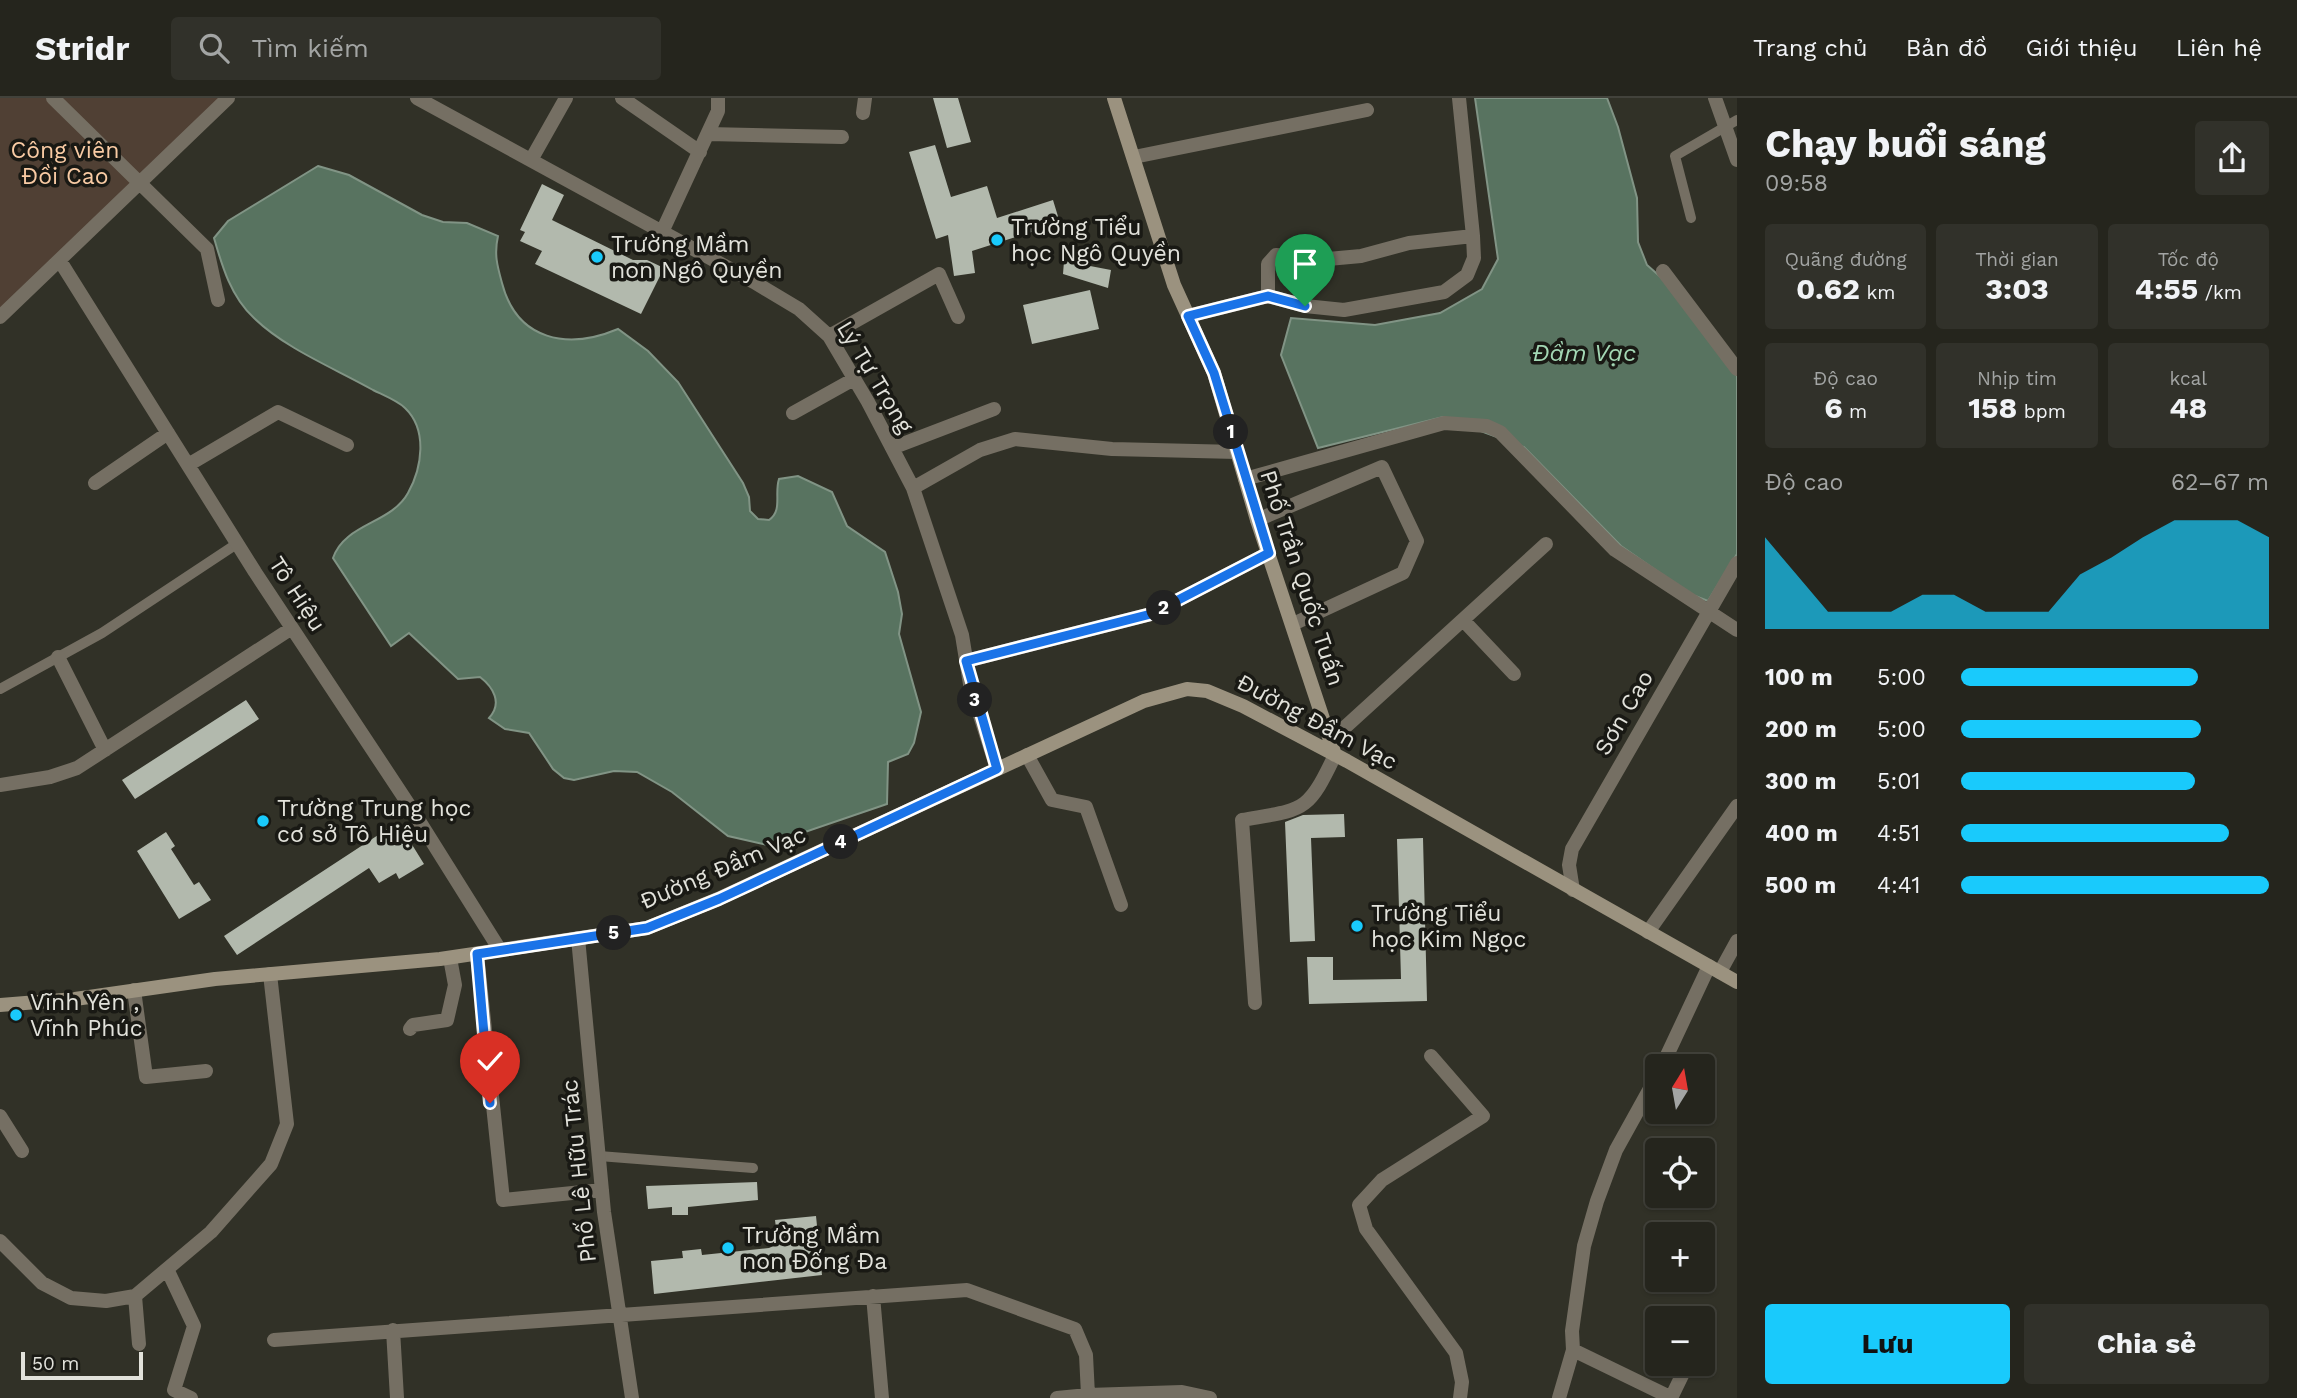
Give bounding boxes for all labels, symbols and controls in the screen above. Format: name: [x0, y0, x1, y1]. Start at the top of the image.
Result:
search box: [171, 17, 661, 80]
text: Stridr: [35, 29, 129, 68]
icon: search: [195, 29, 233, 67]
text: Tìm kiếm: [251, 33, 369, 63]
text: Trang chủ: [1753, 34, 1868, 62]
text: Bản đồ: [1906, 34, 1987, 62]
text: Giới thiệu: [2025, 34, 2138, 62]
text: Liên hệ: [2176, 34, 2262, 62]
button: share: [2195, 121, 2269, 195]
text: Chạy buổi sáng: [1765, 122, 2046, 166]
park label: Công viên Đồi Cao: [11, 137, 119, 190]
text: 09:58: [1765, 170, 1828, 197]
place label: Trường Tiểu học Ngô Quyền: [1011, 214, 1181, 267]
place label: Trường Mầm non Ngô Quyền: [611, 231, 782, 284]
marker: Trường Tiểu học Ngô Quyền: [989, 232, 1005, 248]
pin: [1275, 234, 1335, 306]
icon: arrive: [1286, 245, 1324, 283]
text: Quãng đường: [1785, 248, 1907, 271]
text: Thời gian: [1975, 248, 2059, 271]
text: Tốc độ: [2158, 248, 2219, 271]
marker: Trường Mầm non Ngô Quyền: [589, 249, 605, 265]
text: 0.62: [1796, 271, 1860, 306]
text: 3:03: [1985, 271, 2049, 306]
text: 4:55: [2135, 271, 2198, 306]
text: km: [1860, 281, 1895, 304]
text: /km: [2198, 281, 2242, 304]
street label: Lý Tự Trọng: [831, 316, 919, 438]
water label: Đầm Vạc: [1532, 339, 1636, 367]
text: Độ cao: [1813, 367, 1878, 390]
text: Nhịp tim: [1977, 367, 2057, 390]
text: kcal: [2170, 367, 2207, 390]
text: 6: [1824, 390, 1843, 425]
text: 158: [1968, 390, 2017, 425]
text: 48: [2169, 390, 2207, 425]
text: m: [1843, 400, 1867, 423]
text: bpm: [2017, 400, 2066, 423]
pin: 1: [1214, 414, 1248, 450]
text: 1: [1226, 420, 1235, 443]
street label: Phố Trần Quốc Tuấn: [1254, 467, 1350, 689]
text: Độ cao: [1765, 469, 1843, 496]
text: 62–67 m: [2171, 469, 2269, 496]
street label: Tô Hiệu: [263, 552, 331, 636]
pin: 2: [1146, 590, 1182, 626]
text: 2: [1158, 596, 1169, 619]
text: 100 m: [1765, 664, 1833, 691]
text: 5:00: [1877, 664, 1926, 691]
street label: Sơn Cao: [1589, 666, 1659, 760]
street label: Đường Đầm Vạc: [1232, 668, 1402, 776]
pin: 3: [958, 682, 992, 718]
text: 3: [969, 688, 980, 711]
text: 200 m: [1765, 716, 1837, 743]
text: 5:00: [1877, 716, 1926, 743]
text: 300 m: [1765, 768, 1836, 795]
text: 5:01: [1877, 768, 1920, 795]
place label: Trường Trung học cơ sở Tô Hiệu: [277, 795, 472, 848]
marker: Trường Trung học cơ sở Tô Hiệu: [255, 813, 271, 829]
text: 400 m: [1765, 820, 1838, 847]
text: 4:51: [1877, 820, 1920, 847]
street label: Đường Đầm Vạc: [636, 821, 810, 915]
pin: 4: [824, 824, 858, 860]
text: 4: [834, 830, 847, 853]
text: 500 m: [1765, 872, 1836, 899]
text: 4:41: [1877, 872, 1921, 899]
place label: Trường Tiểu học Kim Ngọc: [1371, 900, 1526, 953]
pin: 5: [596, 916, 632, 950]
marker: Trường Tiểu học Kim Ngọc: [1349, 918, 1365, 934]
text: 5: [608, 921, 619, 944]
place label: Vĩnh Yên , Vĩnh Phúc: [30, 989, 143, 1042]
marker: Vĩnh Yên , Vĩnh Phúc: [8, 1007, 24, 1023]
pin: [460, 1031, 520, 1103]
icon: check: [471, 1042, 509, 1080]
north arrow: [1645, 1054, 1715, 1124]
map controls: [1645, 1054, 1715, 1376]
street label: Phố Lê Hữu Trác: [556, 1078, 602, 1264]
button: locate: [1645, 1138, 1715, 1208]
place label: Trường Mầm non Đống Đa: [742, 1222, 887, 1275]
button: +: [1645, 1222, 1715, 1292]
marker: Trường Mầm non Đống Đa: [720, 1240, 736, 1256]
button: Lưu: [1765, 1304, 2010, 1384]
button: Chia sẻ: [2024, 1304, 2269, 1384]
button: −: [1645, 1306, 1715, 1376]
scale bar: [21, 1349, 144, 1381]
text: 50 m: [32, 1352, 79, 1375]

